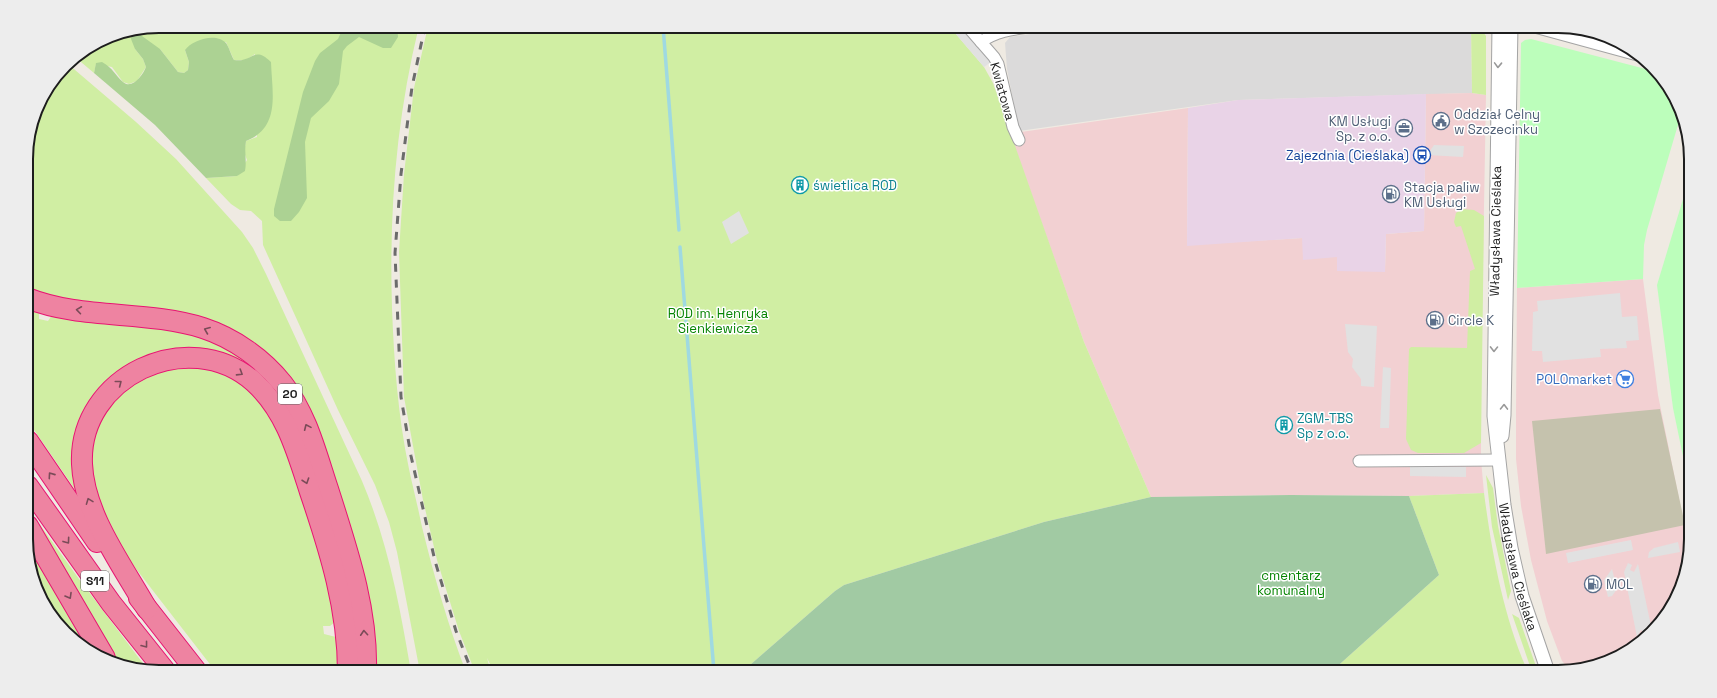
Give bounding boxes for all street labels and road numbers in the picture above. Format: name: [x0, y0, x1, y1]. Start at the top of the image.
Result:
street label: Kwiatowa: [986, 60, 1019, 123]
street label: Władysława Cieślaka: [1486, 165, 1505, 297]
road number: 20: [278, 384, 302, 404]
street label: Władysława Cieślaka: [1495, 502, 1541, 634]
road number: S11: [81, 571, 109, 591]

